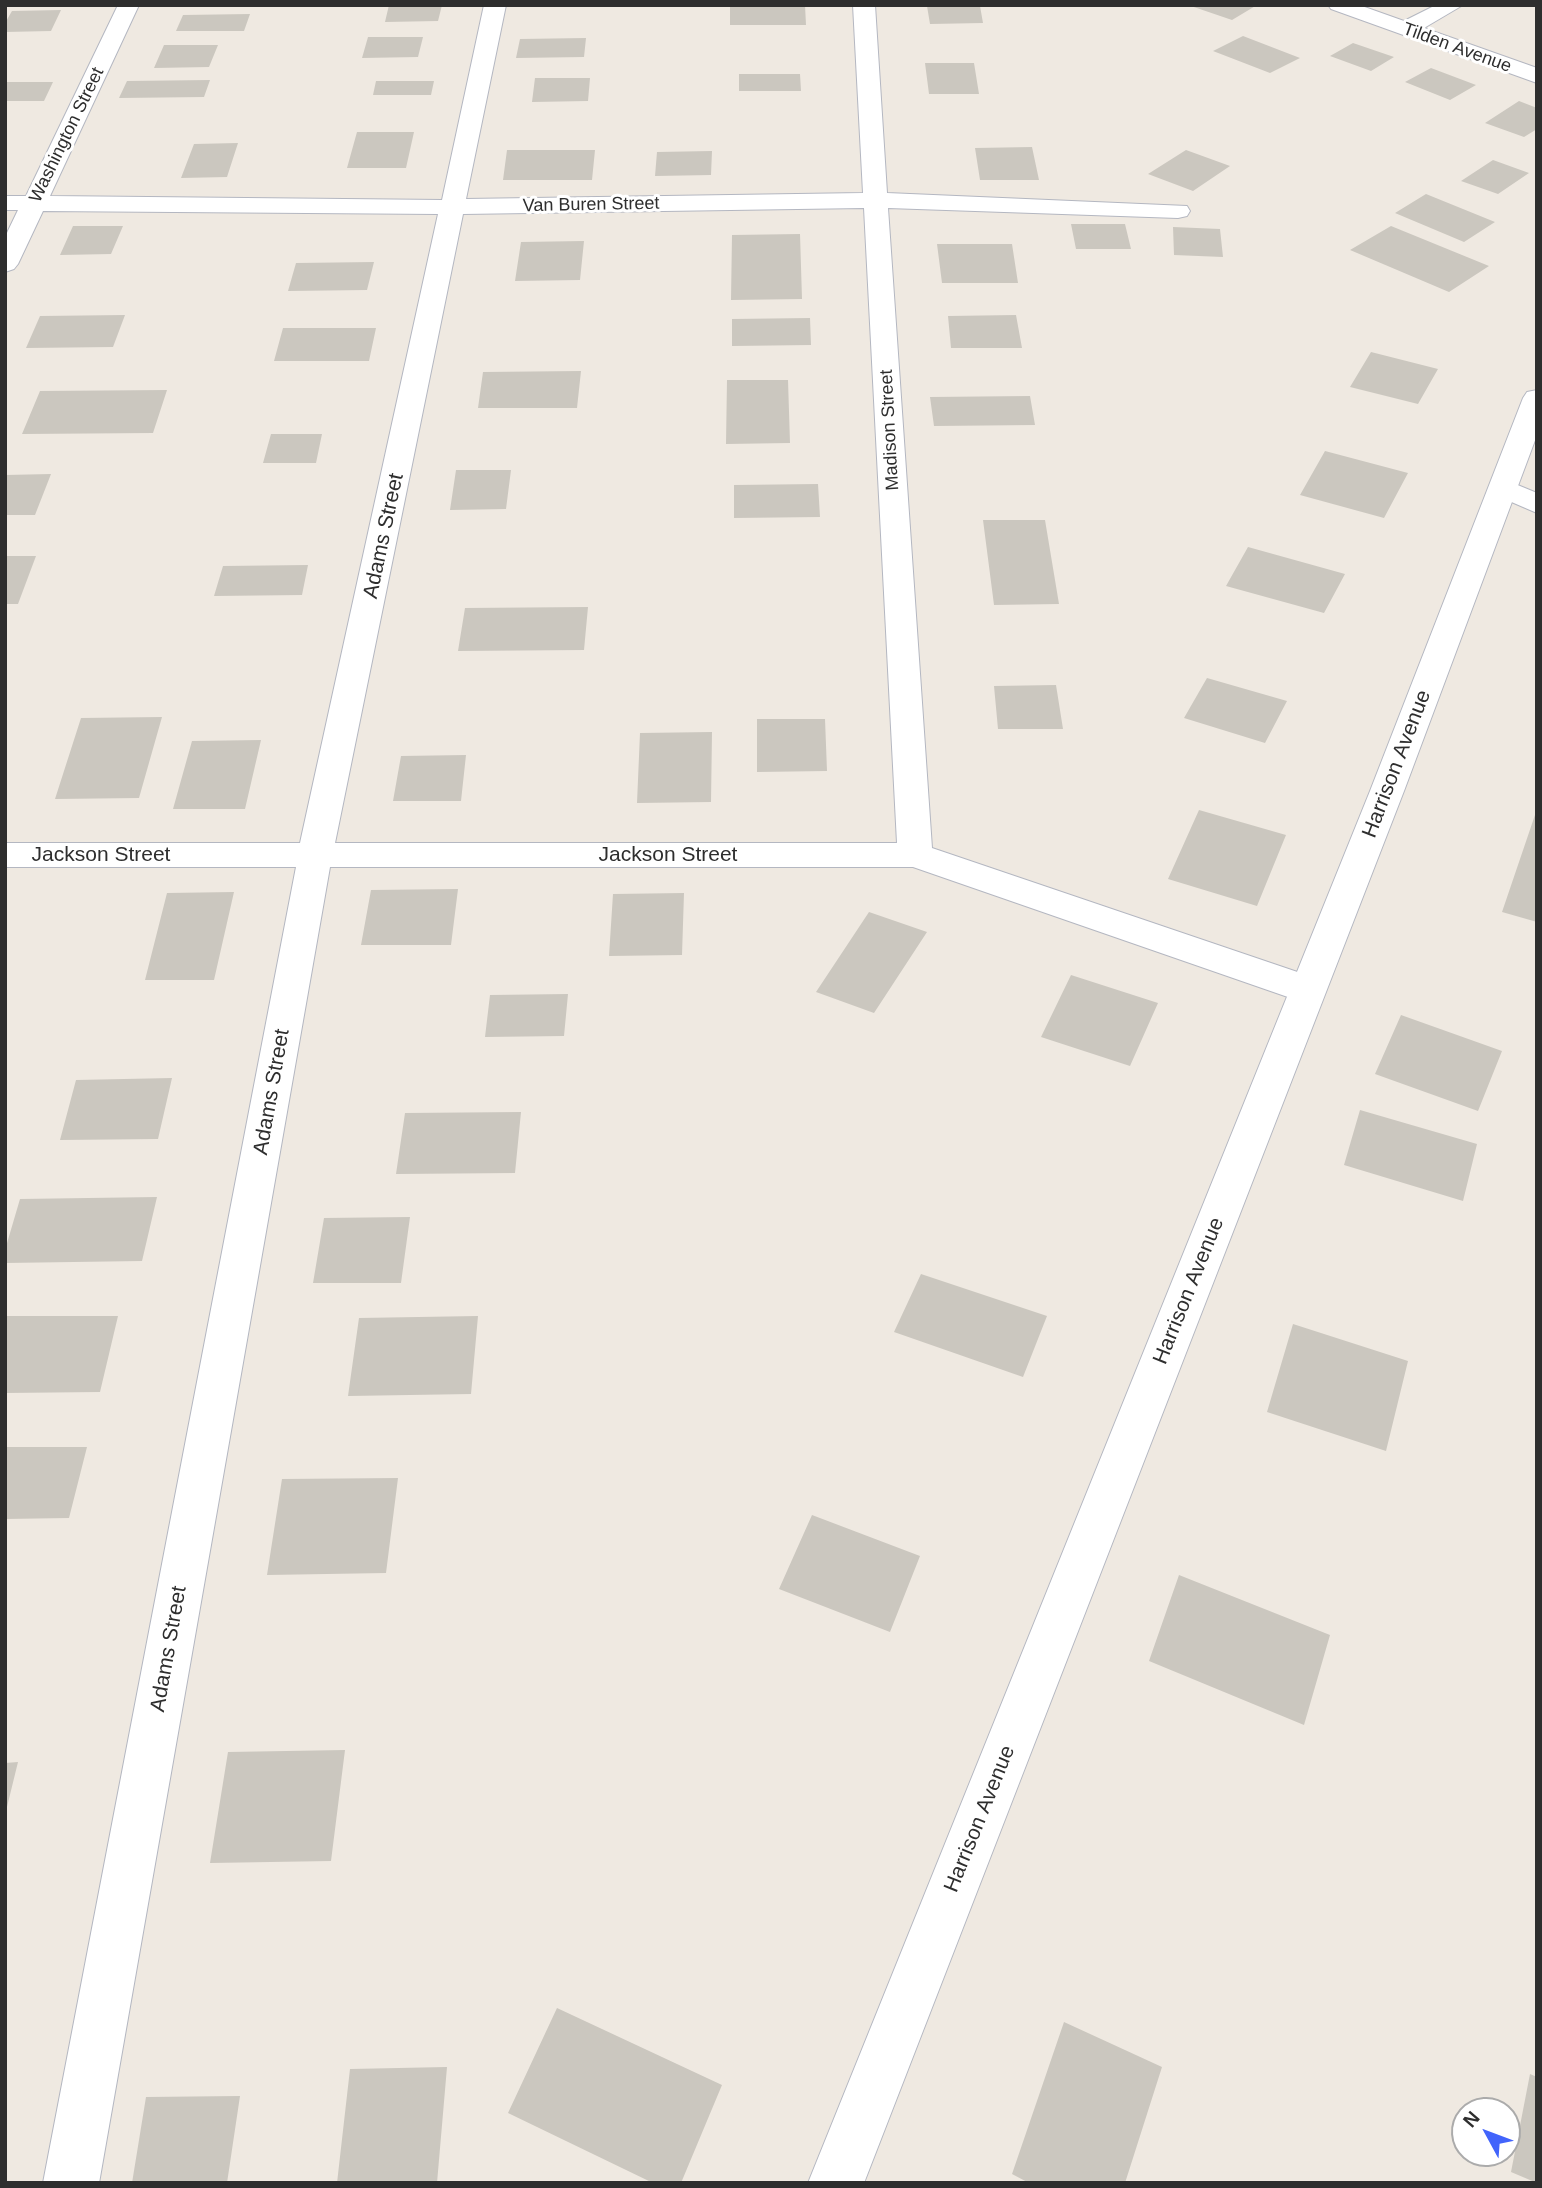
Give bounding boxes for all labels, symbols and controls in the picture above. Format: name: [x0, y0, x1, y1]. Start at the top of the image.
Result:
street label: Tilden Avenue: [1400, 18, 1514, 78]
street label: Washington Street: [25, 64, 109, 206]
street label: Van Buren Street: [522, 193, 660, 217]
street label: Madison Street: [876, 369, 904, 491]
street label: Adams Street: [358, 471, 410, 601]
street label: Harrison Avenue: [1357, 687, 1437, 841]
street label: Jackson Street: [32, 842, 170, 868]
street label: Jackson Street: [599, 842, 737, 868]
street label: Adams Street: [249, 1027, 295, 1157]
street label: Harrison Avenue: [1148, 1214, 1230, 1368]
street label: Adams Street: [146, 1584, 192, 1714]
street label: Harrison Avenue: [939, 1742, 1021, 1896]
north arrow: [1451, 2097, 1521, 2167]
text: N: [1459, 2107, 1484, 2131]

